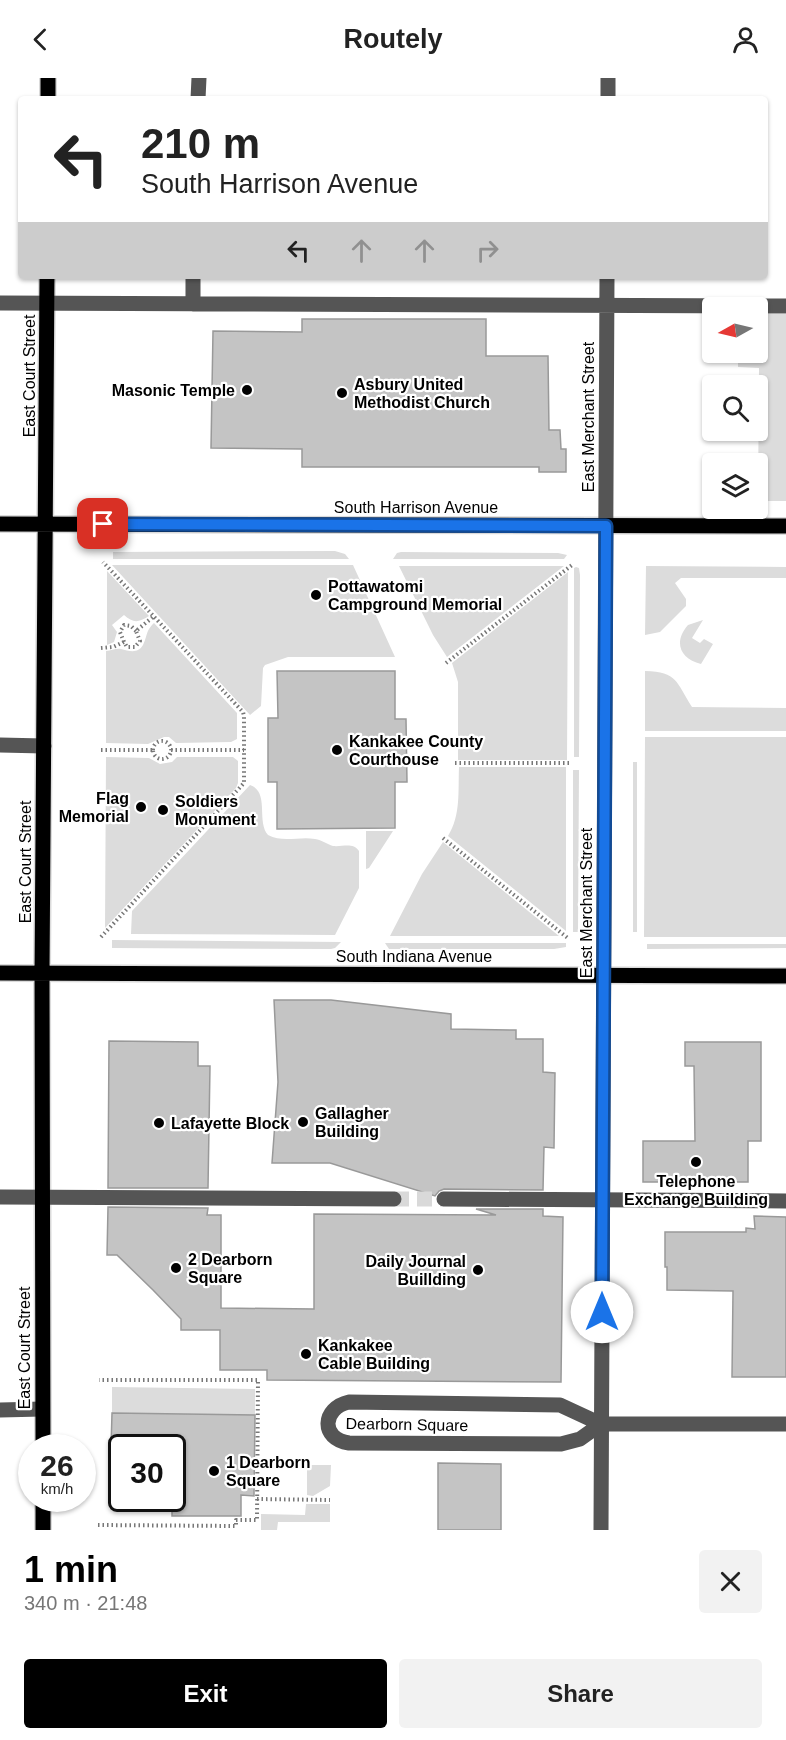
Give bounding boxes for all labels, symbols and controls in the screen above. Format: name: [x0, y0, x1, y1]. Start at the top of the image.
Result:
icon: back: [24, 23, 57, 56]
icon: person: [729, 23, 762, 56]
text: Routely: [343, 24, 443, 54]
icon: left: [42, 120, 120, 198]
text: 210 m: [141, 120, 260, 167]
text: South Harrison Avenue: [141, 169, 418, 199]
icon: left: [282, 234, 315, 267]
icon: ahead: [345, 234, 378, 267]
icon: ahead: [408, 234, 441, 267]
icon: right: [471, 234, 504, 267]
north arrow: [702, 297, 768, 363]
map controls: [702, 297, 768, 519]
street label: East Court Street: [21, 314, 38, 437]
street label: East Merchant Street: [580, 341, 597, 492]
button: search: [702, 375, 768, 441]
place label: Asbury United Methodist Church: [354, 376, 490, 411]
place label: Masonic Temple: [112, 382, 235, 399]
marker: Masonic Temple: [240, 383, 254, 397]
marker: Asbury United Methodist Church: [335, 386, 349, 400]
button: layers: [702, 453, 768, 519]
pin: [77, 498, 128, 549]
street label: South Harrison Avenue: [334, 499, 498, 516]
icon: arrive: [86, 507, 119, 540]
place label: Pottawatomi Campground Memorial: [328, 578, 502, 613]
marker: Pottawatomi Campground Memorial: [309, 588, 323, 602]
place label: Kankakee County Courthouse: [349, 733, 483, 768]
marker: Kankakee County Courthouse: [330, 743, 344, 757]
place label: Flag Memorial: [59, 790, 129, 825]
place label: Soldiers Monument: [175, 793, 257, 828]
street label: East Court Street: [17, 800, 34, 923]
marker: Flag Memorial: [134, 800, 148, 814]
marker: Soldiers Monument: [156, 803, 170, 817]
street label: East Merchant Street: [578, 827, 595, 978]
street label: South Indiana Avenue: [336, 948, 492, 965]
place label: Gallagher Building: [315, 1105, 389, 1140]
place label: Lafayette Block: [171, 1115, 289, 1132]
marker: Gallagher Building: [296, 1115, 310, 1129]
marker: Lafayette Block: [152, 1116, 166, 1130]
marker: Telephone Exchange Building: [689, 1155, 703, 1169]
place label: Telephone Exchange Building: [624, 1173, 768, 1208]
place label: 2 Dearborn Square: [188, 1251, 272, 1286]
place label: Daily Journal Buillding: [366, 1253, 466, 1288]
marker: 2 Dearborn Square: [169, 1261, 183, 1275]
marker: Daily Journal Buillding: [471, 1263, 485, 1277]
position arrow: [570, 1280, 634, 1344]
street label: East Court Street: [16, 1286, 33, 1409]
place label: Kankakee Cable Building: [318, 1337, 430, 1372]
marker: Kankakee Cable Building: [299, 1347, 313, 1361]
street label: Dearborn Square: [345, 1415, 469, 1434]
speed limit sign: 30: [108, 1434, 186, 1512]
text: 26: [40, 1449, 74, 1482]
place label: 1 Dearborn Square: [226, 1454, 310, 1489]
marker: 1 Dearborn Square: [207, 1464, 221, 1478]
text: km/h: [41, 1480, 73, 1497]
text: 1 min: [24, 1549, 118, 1590]
button: close: [699, 1550, 762, 1613]
text: 340 m · 21:48: [24, 1592, 147, 1614]
button: Exit: [24, 1659, 387, 1728]
button: Share: [399, 1659, 762, 1728]

